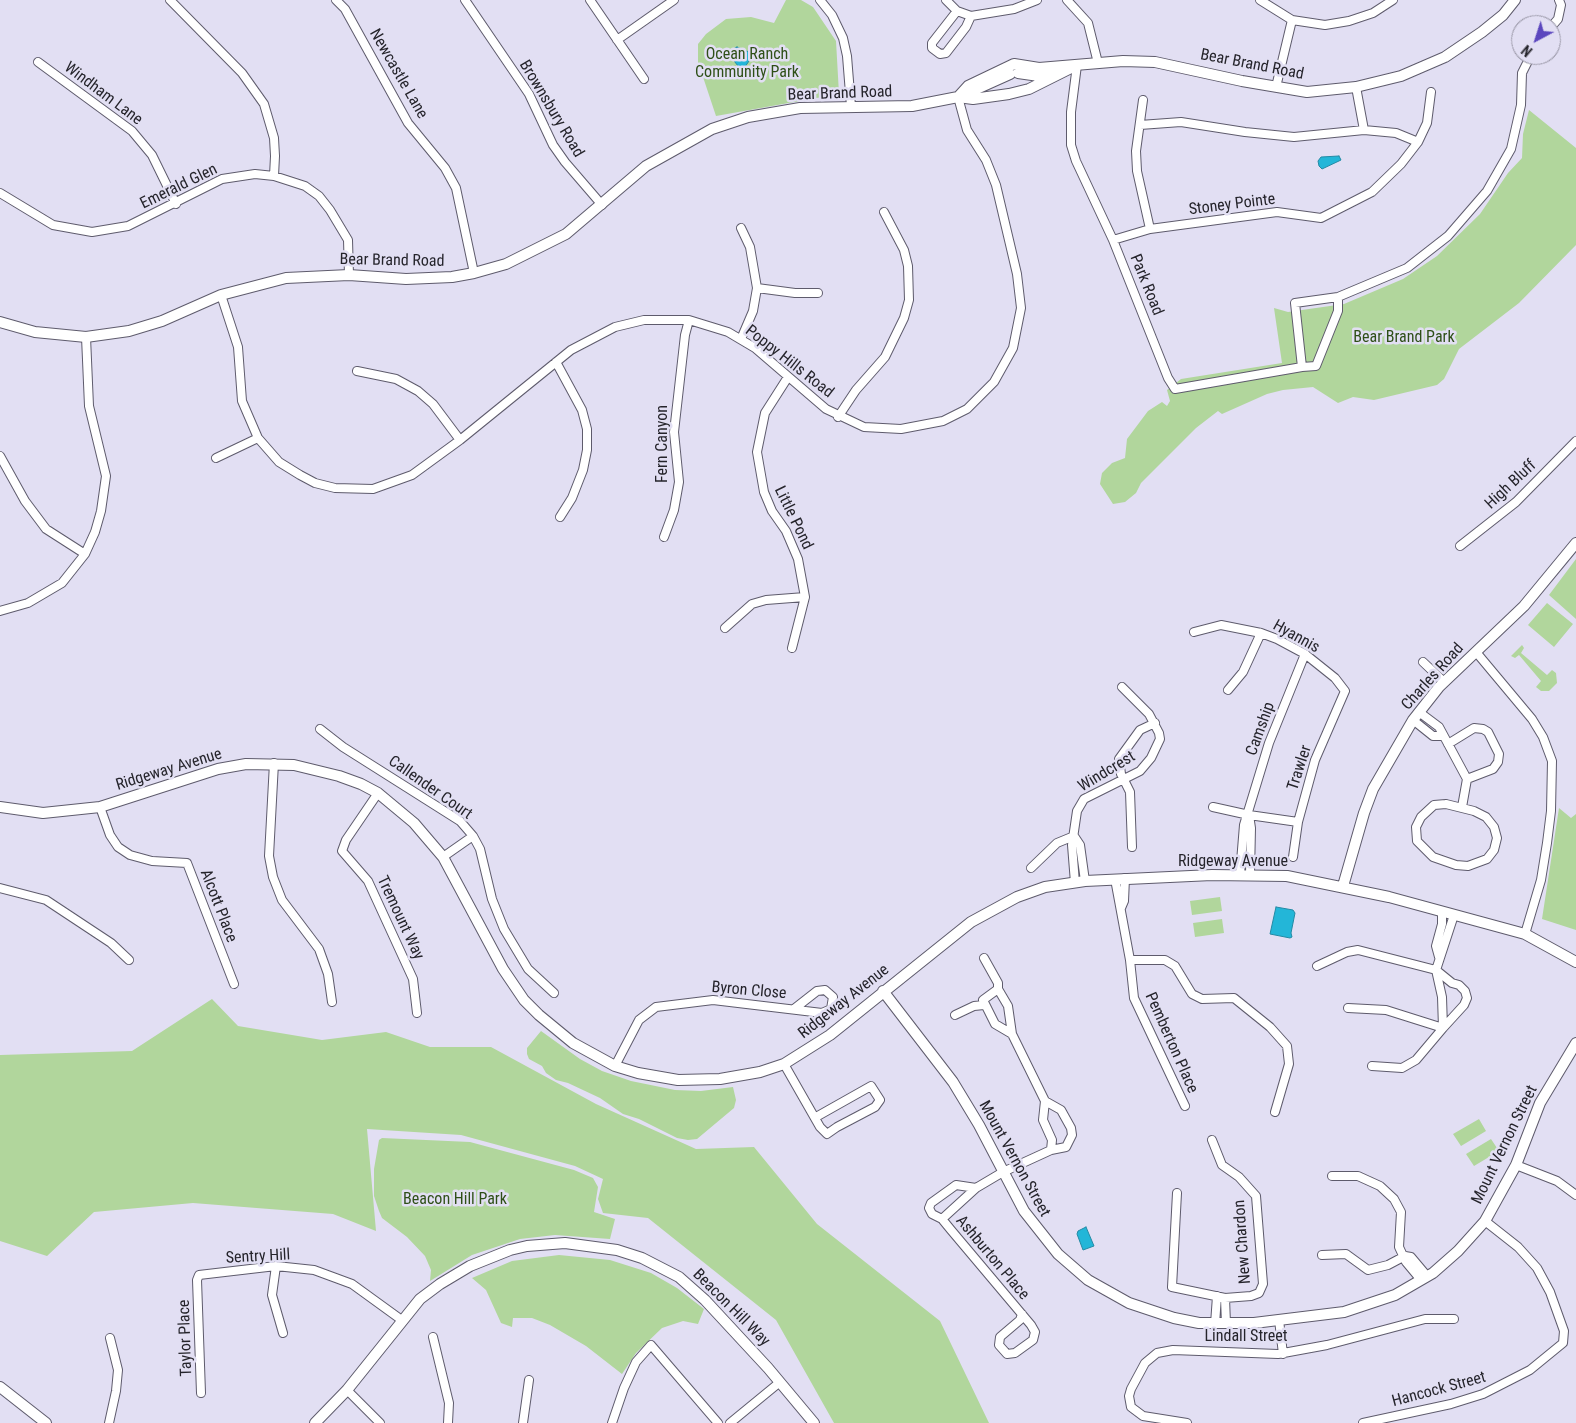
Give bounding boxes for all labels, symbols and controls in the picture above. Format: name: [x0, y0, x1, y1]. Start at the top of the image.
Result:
north arrow: [1511, 15, 1561, 65]
street label: Newcastle Lane: [365, 26, 431, 122]
text: N: [1519, 42, 1535, 60]
park label: Ocean Ranch Community Park: [695, 45, 799, 83]
street label: Bear Brand Road: [1199, 46, 1305, 84]
street label: Brownsbury Road: [514, 57, 588, 161]
street label: Windham Lane: [60, 58, 146, 130]
street label: Bear Brand Road: [787, 83, 893, 105]
street label: Emerald Glen: [137, 160, 221, 214]
street label: Stoney Pointe: [1188, 190, 1276, 220]
street label: Bear Brand Road: [339, 250, 445, 272]
street label: Park Road: [1125, 252, 1167, 318]
street label: Poppy Hills Road: [741, 322, 837, 402]
park label: Bear Brand Park: [1353, 328, 1455, 348]
street label: Fern Canyon: [653, 405, 673, 483]
street label: High Bluff: [1481, 456, 1541, 514]
street label: Little Pond: [769, 483, 817, 553]
street label: Hyannis: [1269, 616, 1323, 658]
street label: Charles Road: [1398, 640, 1468, 714]
street label: Camship: [1243, 700, 1279, 758]
street label: Trawler: [1284, 743, 1316, 793]
street label: Ridgeway Avenue: [114, 745, 224, 795]
street label: Windcrest: [1075, 747, 1139, 797]
street label: Callender Court: [384, 752, 476, 824]
street label: Ridgeway Avenue: [1178, 852, 1288, 872]
street label: Alcott Place: [195, 867, 241, 945]
street label: Tremount Way: [372, 873, 428, 963]
street label: Ridgeway Avenue: [795, 961, 893, 1043]
street label: Byron Close: [711, 978, 787, 1004]
street label: Pemberton Place: [1140, 990, 1202, 1096]
street label: Mount Vernon Street: [1468, 1083, 1542, 1207]
street label: Mount Vernon Street: [974, 1098, 1054, 1220]
park label: Beacon Hill Park: [403, 1190, 507, 1210]
street label: New Chardon: [1230, 1199, 1256, 1285]
street label: Ashburton Place: [951, 1212, 1033, 1304]
street label: Sentry Hill: [225, 1246, 291, 1268]
street label: Beacon Hill Way: [688, 1265, 774, 1351]
street label: Taylor Place: [175, 1299, 197, 1377]
street label: Lindall Street: [1204, 1327, 1288, 1347]
street label: Hancock Street: [1390, 1368, 1488, 1412]

